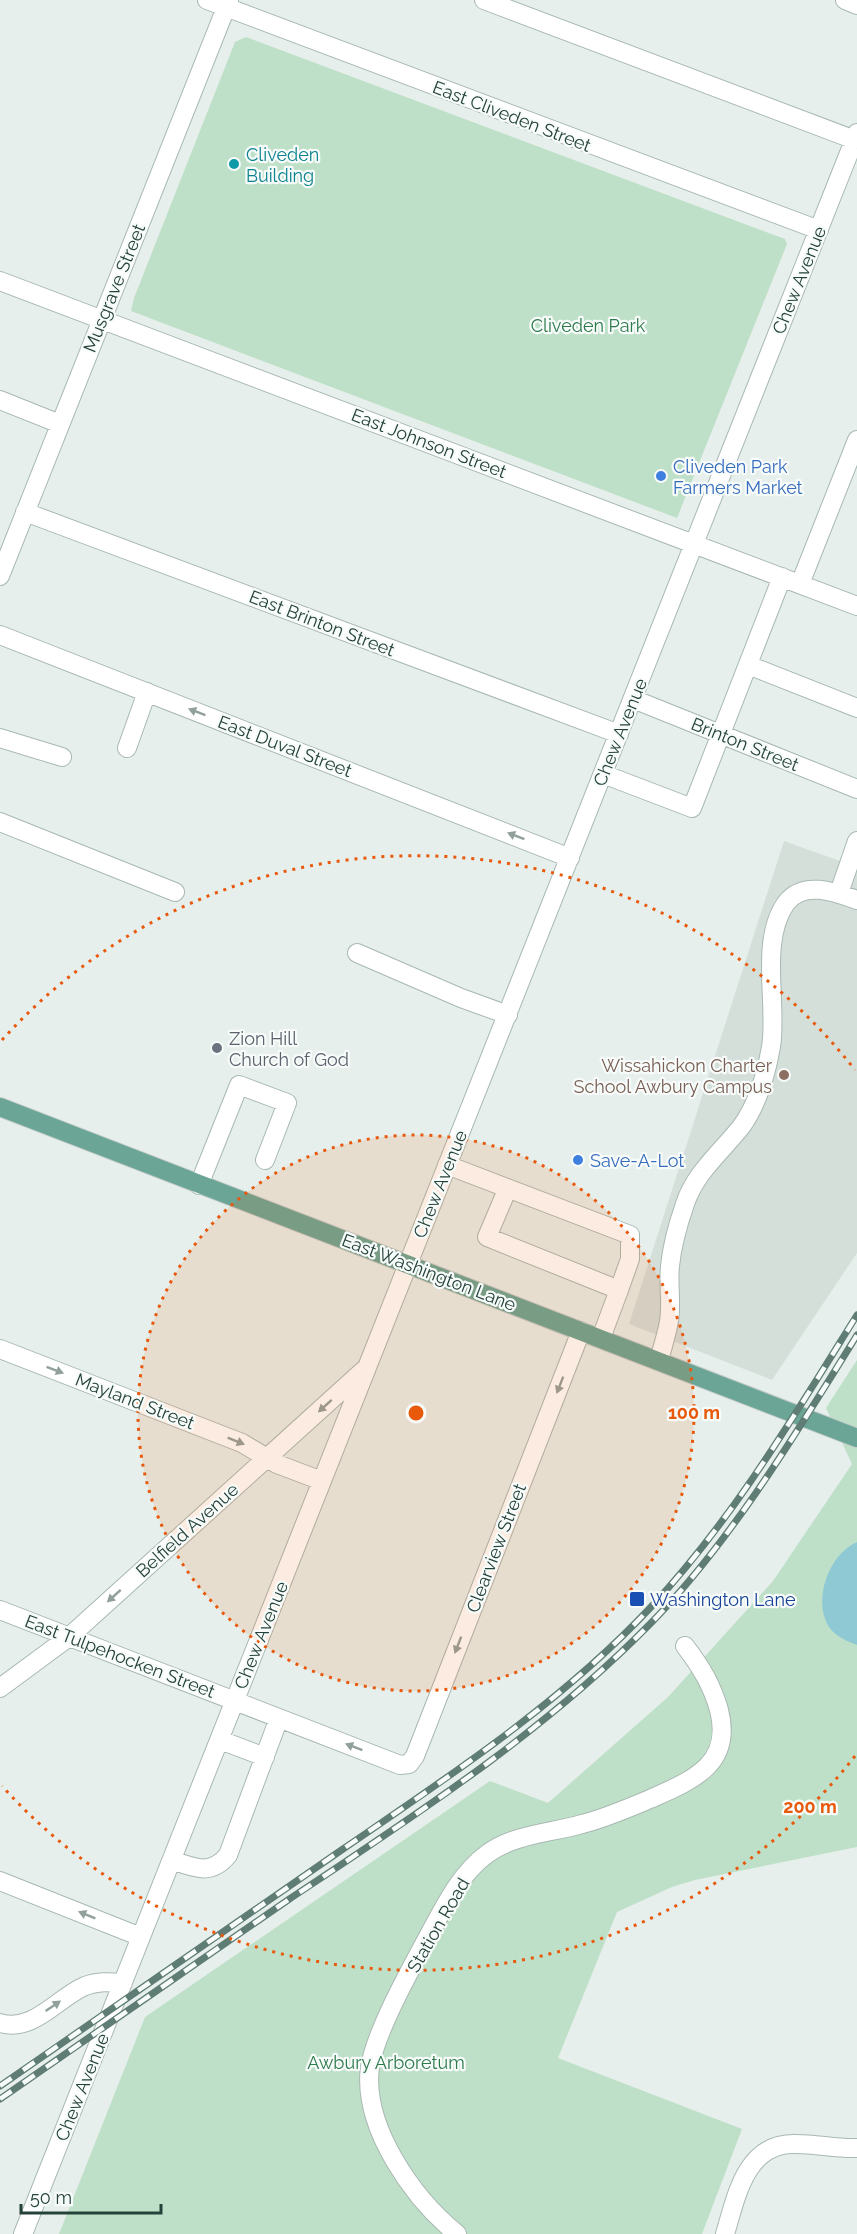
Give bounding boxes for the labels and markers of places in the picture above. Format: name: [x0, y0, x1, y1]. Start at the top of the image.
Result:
place label: Cliveden Building: [246, 144, 319, 186]
marker: Cliveden Building: [227, 157, 241, 171]
place label: Cliveden Park Farmers Market: [673, 456, 803, 498]
marker: Cliveden Park Farmers Market: [654, 469, 668, 483]
place label: Zion Hill Church of God: [229, 1028, 349, 1070]
marker: Zion Hill Church of God: [210, 1041, 224, 1055]
place label: Wissahickon Charter School Awbury Campus: [574, 1055, 773, 1097]
marker: Wissahickon Charter School Awbury Campus: [777, 1068, 791, 1082]
place label: Save-A-Lot: [590, 1150, 684, 1171]
marker: Save-A-Lot: [571, 1153, 585, 1167]
centre of rings: [406, 1403, 426, 1423]
place label: Washington Lane: [650, 1589, 796, 1610]
marker: Washington Lane: [628, 1590, 646, 1608]

